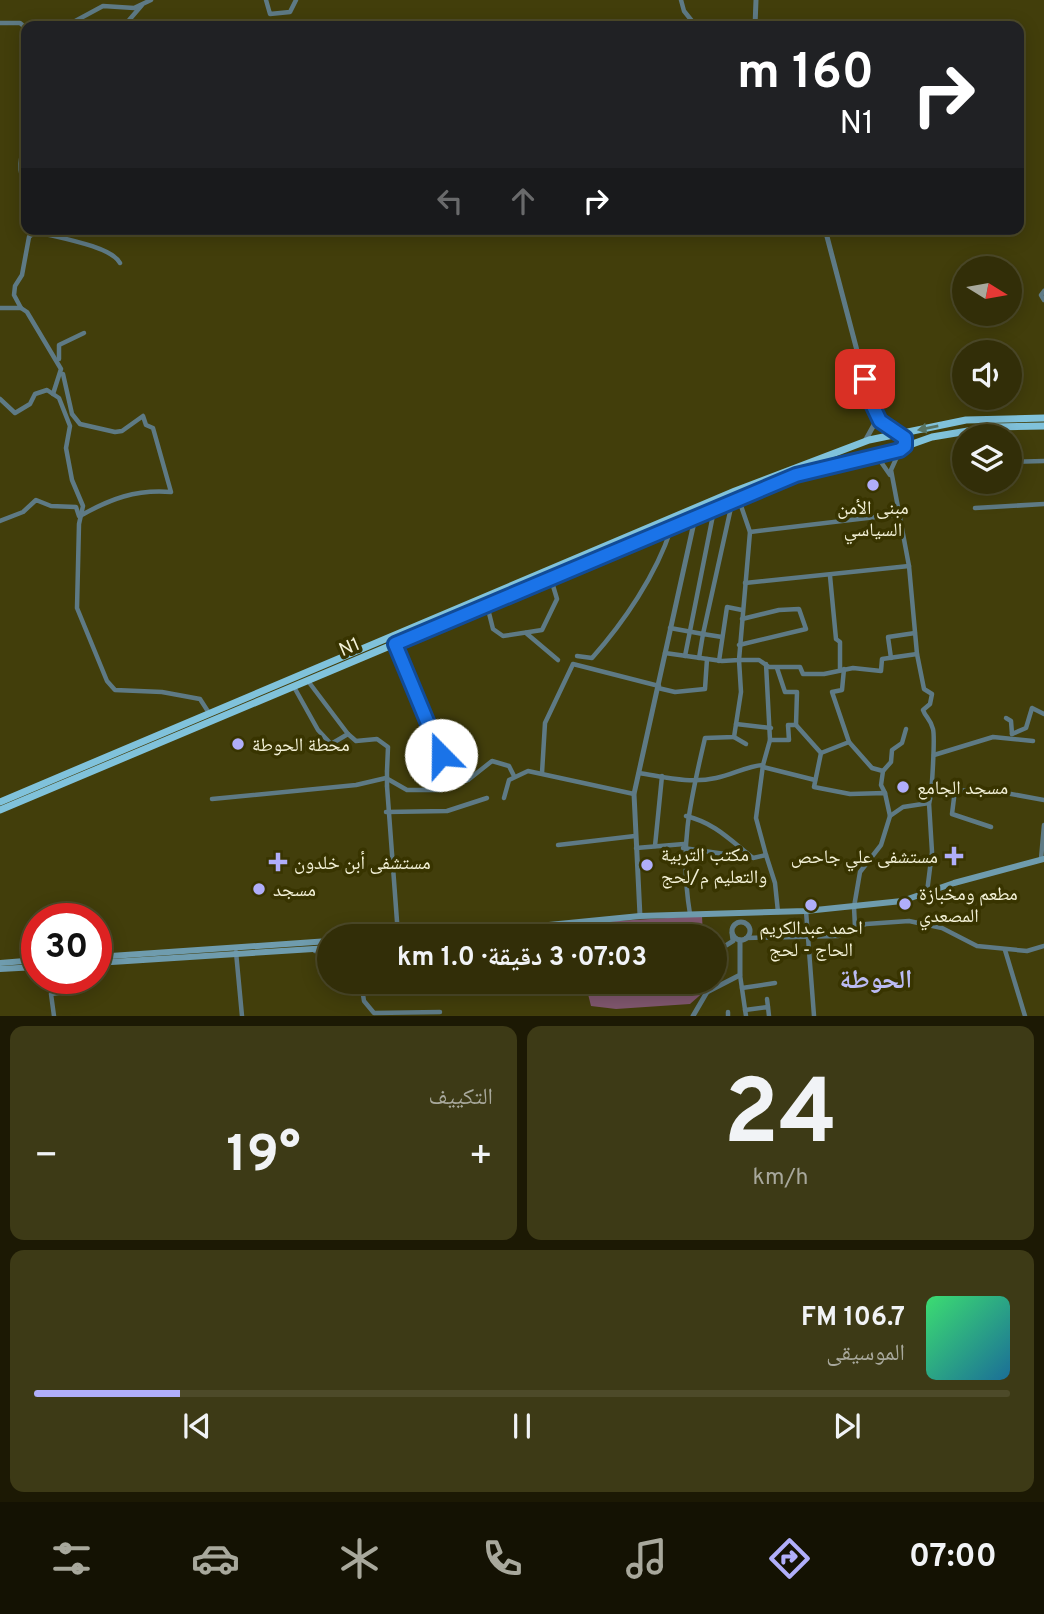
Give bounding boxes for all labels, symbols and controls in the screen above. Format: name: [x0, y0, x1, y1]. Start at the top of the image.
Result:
text: 160 m: [737, 44, 874, 106]
icon: right: [898, 49, 989, 140]
text: N1: [839, 105, 874, 145]
icon: left: [431, 182, 469, 220]
icon: ahead: [504, 182, 542, 220]
icon: right: [577, 182, 615, 220]
north arrow: [952, 256, 1022, 326]
map controls: [952, 256, 1022, 494]
button: sound: [952, 340, 1022, 410]
pin: [835, 349, 895, 409]
icon: arrive: [846, 360, 884, 398]
one-way arrow: [917, 422, 939, 433]
button: layers: [952, 424, 1022, 494]
marker: مبنى الأمن السياسي: [865, 477, 881, 493]
place label: مبنى الأمن السياسي: [837, 497, 909, 545]
street label: N1: [336, 633, 364, 663]
position arrow: [404, 718, 478, 792]
place label: محطة الحوطة: [252, 734, 350, 758]
marker: محطة الحوطة: [230, 736, 246, 752]
place label: مسجد الجامع: [917, 777, 1008, 801]
marker: مسجد الجامع: [895, 779, 911, 795]
place label: مكتب التربية والتعليم م/لحج: [661, 844, 767, 890]
place label: مستشفى علي جاحص: [791, 846, 938, 872]
marker: مستشفى علي جاحص: [944, 846, 964, 866]
place label: مستشفى أبن خلدون: [294, 851, 431, 876]
marker: مستشفى أبن خلدون: [268, 852, 288, 872]
marker: مكتب التربية والتعليم م/لحج: [639, 857, 655, 873]
place label: مسجد: [273, 879, 316, 903]
marker: مسجد: [251, 881, 267, 897]
place label: مطعم ومخبازة المصعدي: [919, 883, 1018, 931]
marker: مطعم ومخبازة المصعدي: [897, 896, 913, 912]
marker: احمد عبدالكريم الحاج - لحج: [803, 897, 819, 913]
speed limit sign: 30: [21, 903, 112, 994]
place label: احمد عبدالكريم الحاج - لحج: [759, 917, 863, 963]
text: 07:03 · 3 دقيقة · 1.0 km: [397, 942, 647, 975]
district label: الحوطة: [840, 965, 912, 998]
text: 24: [723, 1061, 838, 1176]
text: التكييف: [428, 1084, 493, 1113]
text: 19°: [226, 1124, 301, 1190]
text: −: [34, 1133, 59, 1182]
text: +: [468, 1133, 493, 1182]
text: km/h: [753, 1164, 808, 1193]
text: 106.7 FM: [801, 1302, 905, 1335]
text: الموسيقى: [826, 1340, 905, 1369]
icon: previous: [178, 1407, 216, 1445]
icon: pause: [503, 1407, 541, 1445]
icon: next: [828, 1407, 866, 1445]
icon: filters: [47, 1534, 96, 1583]
icon: car: [191, 1534, 240, 1583]
icon: climate: [335, 1534, 384, 1583]
icon: phone: [478, 1534, 527, 1583]
icon: music: [622, 1534, 671, 1583]
icon: directions: [765, 1534, 814, 1583]
text: 07:00: [909, 1538, 997, 1578]

